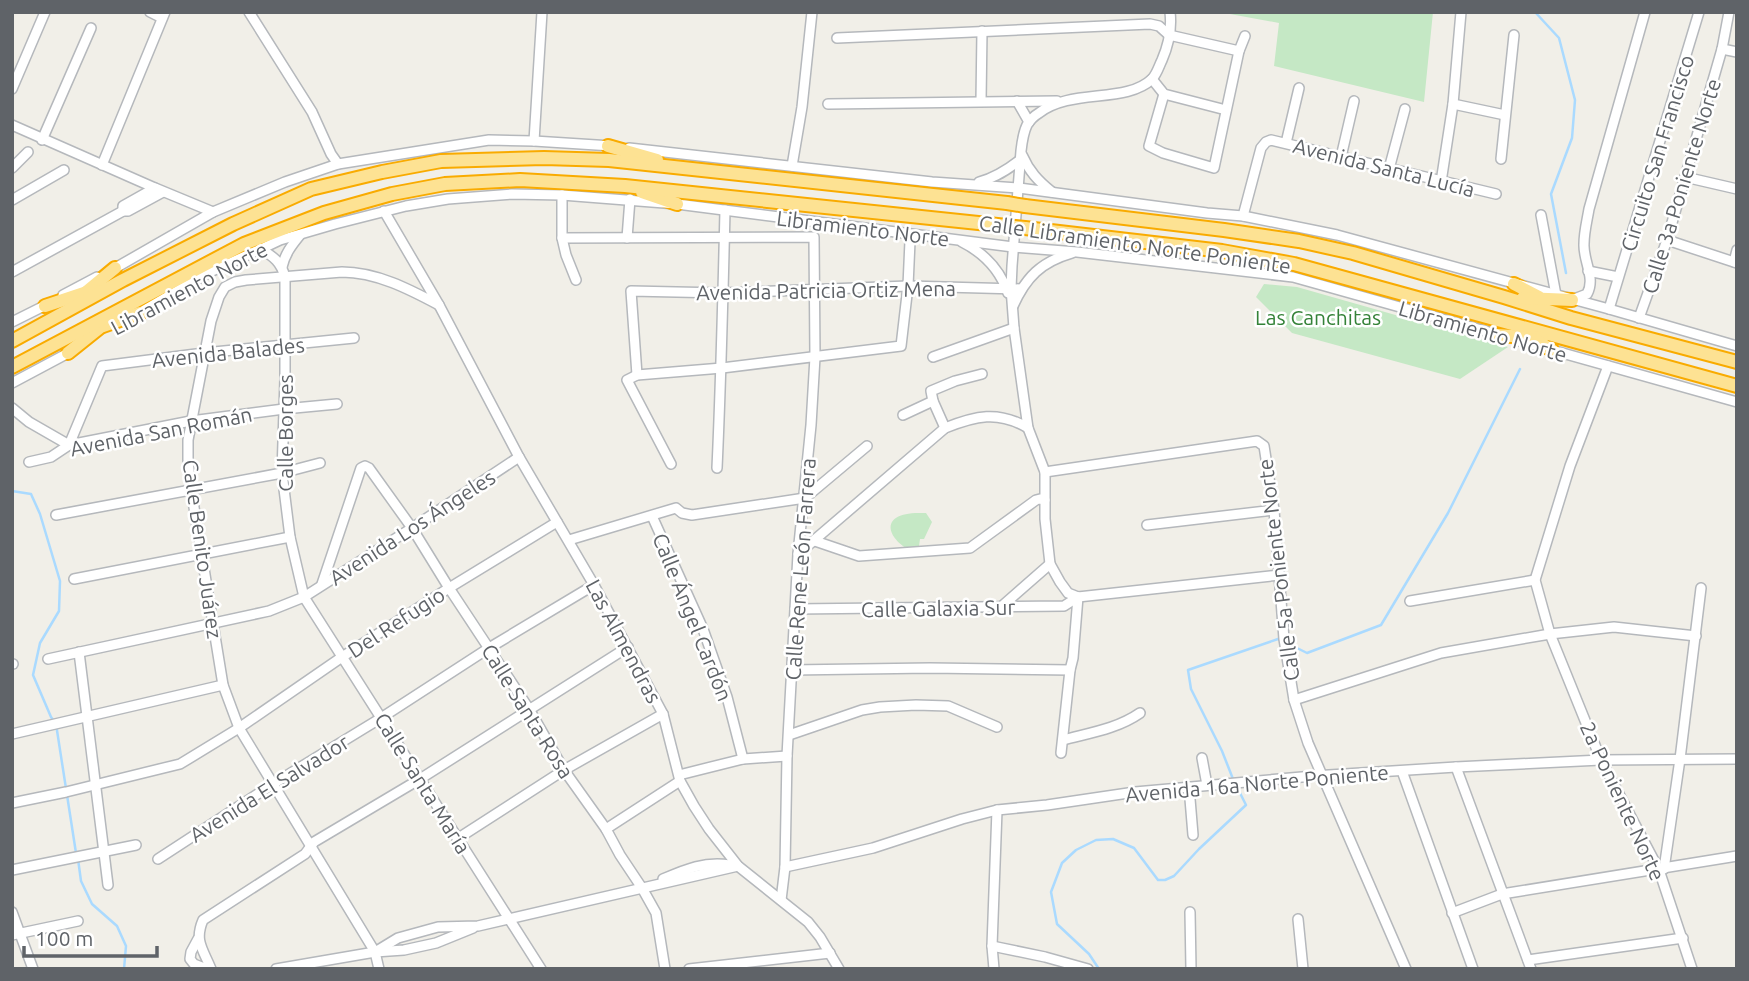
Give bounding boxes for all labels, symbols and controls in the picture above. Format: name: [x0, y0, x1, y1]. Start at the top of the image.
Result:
street label: Circuito San Francisco: [1616, 52, 1698, 254]
street label: Calle 3a Poniente Norte: [1637, 76, 1725, 296]
street label: Avenida Santa Lucía: [1291, 133, 1477, 201]
street label: Libramiento Norte: [775, 205, 951, 251]
street label: Calle Libramiento Norte Poniente: [977, 210, 1293, 278]
street label: Libramiento Norte: [107, 237, 271, 339]
street label: Avenida Patricia Ortiz Mena: [696, 276, 956, 304]
street label: Libramiento Norte: [1396, 295, 1570, 367]
park label: Las Canchitas: [1255, 305, 1381, 329]
street label: Avenida Balades: [150, 332, 306, 372]
street label: Calle Borges: [273, 374, 297, 492]
street label: Avenida San Román: [68, 402, 254, 460]
street label: Calle Rene León Farrera: [780, 457, 820, 681]
street label: Calle Benito Juárez: [179, 458, 227, 640]
street label: Calle 5a Poniente Norte: [1252, 458, 1304, 682]
street label: Avenida Los Ángeles: [325, 464, 499, 590]
street label: Calle Ángel Cardón: [648, 530, 738, 704]
street label: Las Almendras: [581, 575, 667, 707]
street label: Del Refugio: [343, 582, 449, 662]
street label: Calle Galaxia Sur: [861, 595, 1015, 621]
street label: Calle Santa Rosa: [477, 639, 579, 783]
street label: Calle Santa María: [370, 708, 476, 858]
street label: 2a Poniente Norte: [1576, 718, 1670, 884]
street label: Avenida El Salvador: [185, 729, 353, 847]
street label: Avenida 16a Norte Poniente: [1124, 760, 1390, 806]
scale bar: [24, 914, 158, 958]
text: 100 m: [35, 926, 93, 950]

